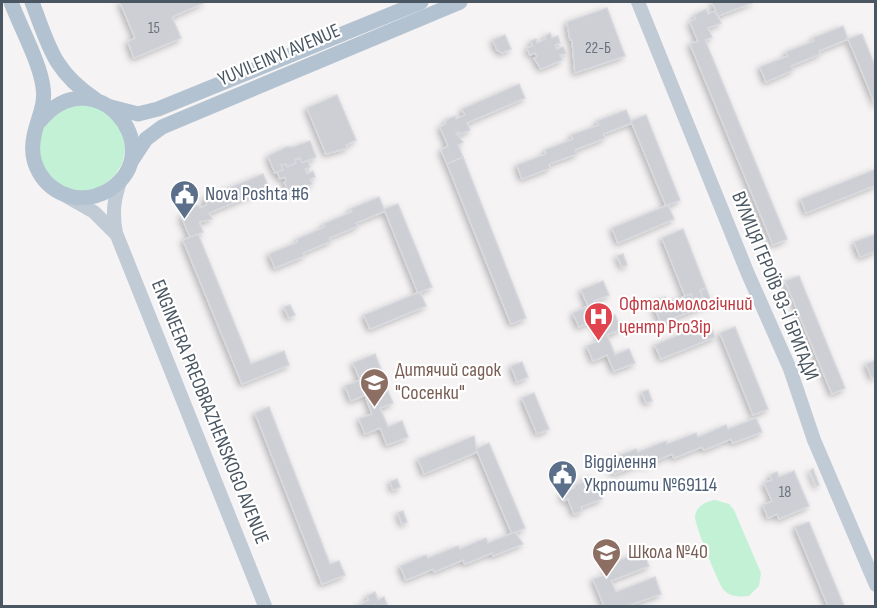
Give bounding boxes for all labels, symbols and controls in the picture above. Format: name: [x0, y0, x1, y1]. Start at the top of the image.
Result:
house number: 15: [148, 19, 160, 38]
street label: YUVILEINYI AVENUE: [214, 19, 344, 91]
house number: 22-Б: [585, 39, 611, 58]
public building icon: Nova Poshta #6: [168, 178, 200, 220]
place label: Nova Poshta #6: [205, 182, 309, 206]
street label: ВУЛИЦЯ ГЕРОЇВ 93-Ї БРИГАДИ: [726, 188, 824, 384]
street label: ENGINEERA PREOBRAZHENSKOGO AVENUE: [146, 276, 274, 548]
place label: Офтальмологічний центр ProЗір: [619, 292, 753, 339]
hospital icon: Офтальмологічний центр ProЗір: [582, 300, 614, 342]
place label: Дитячий садок "Сосенки": [395, 358, 502, 405]
school or university icon: Дитячий садок "Сосенки": [358, 366, 390, 408]
place label: Відділення Укрпошти №69114: [584, 450, 717, 497]
public building icon: Відділення Укрпошти №69114: [547, 458, 579, 500]
house number: 18: [779, 483, 791, 502]
school or university icon: Школа №40: [591, 536, 623, 578]
place label: Школа №40: [628, 540, 708, 564]

